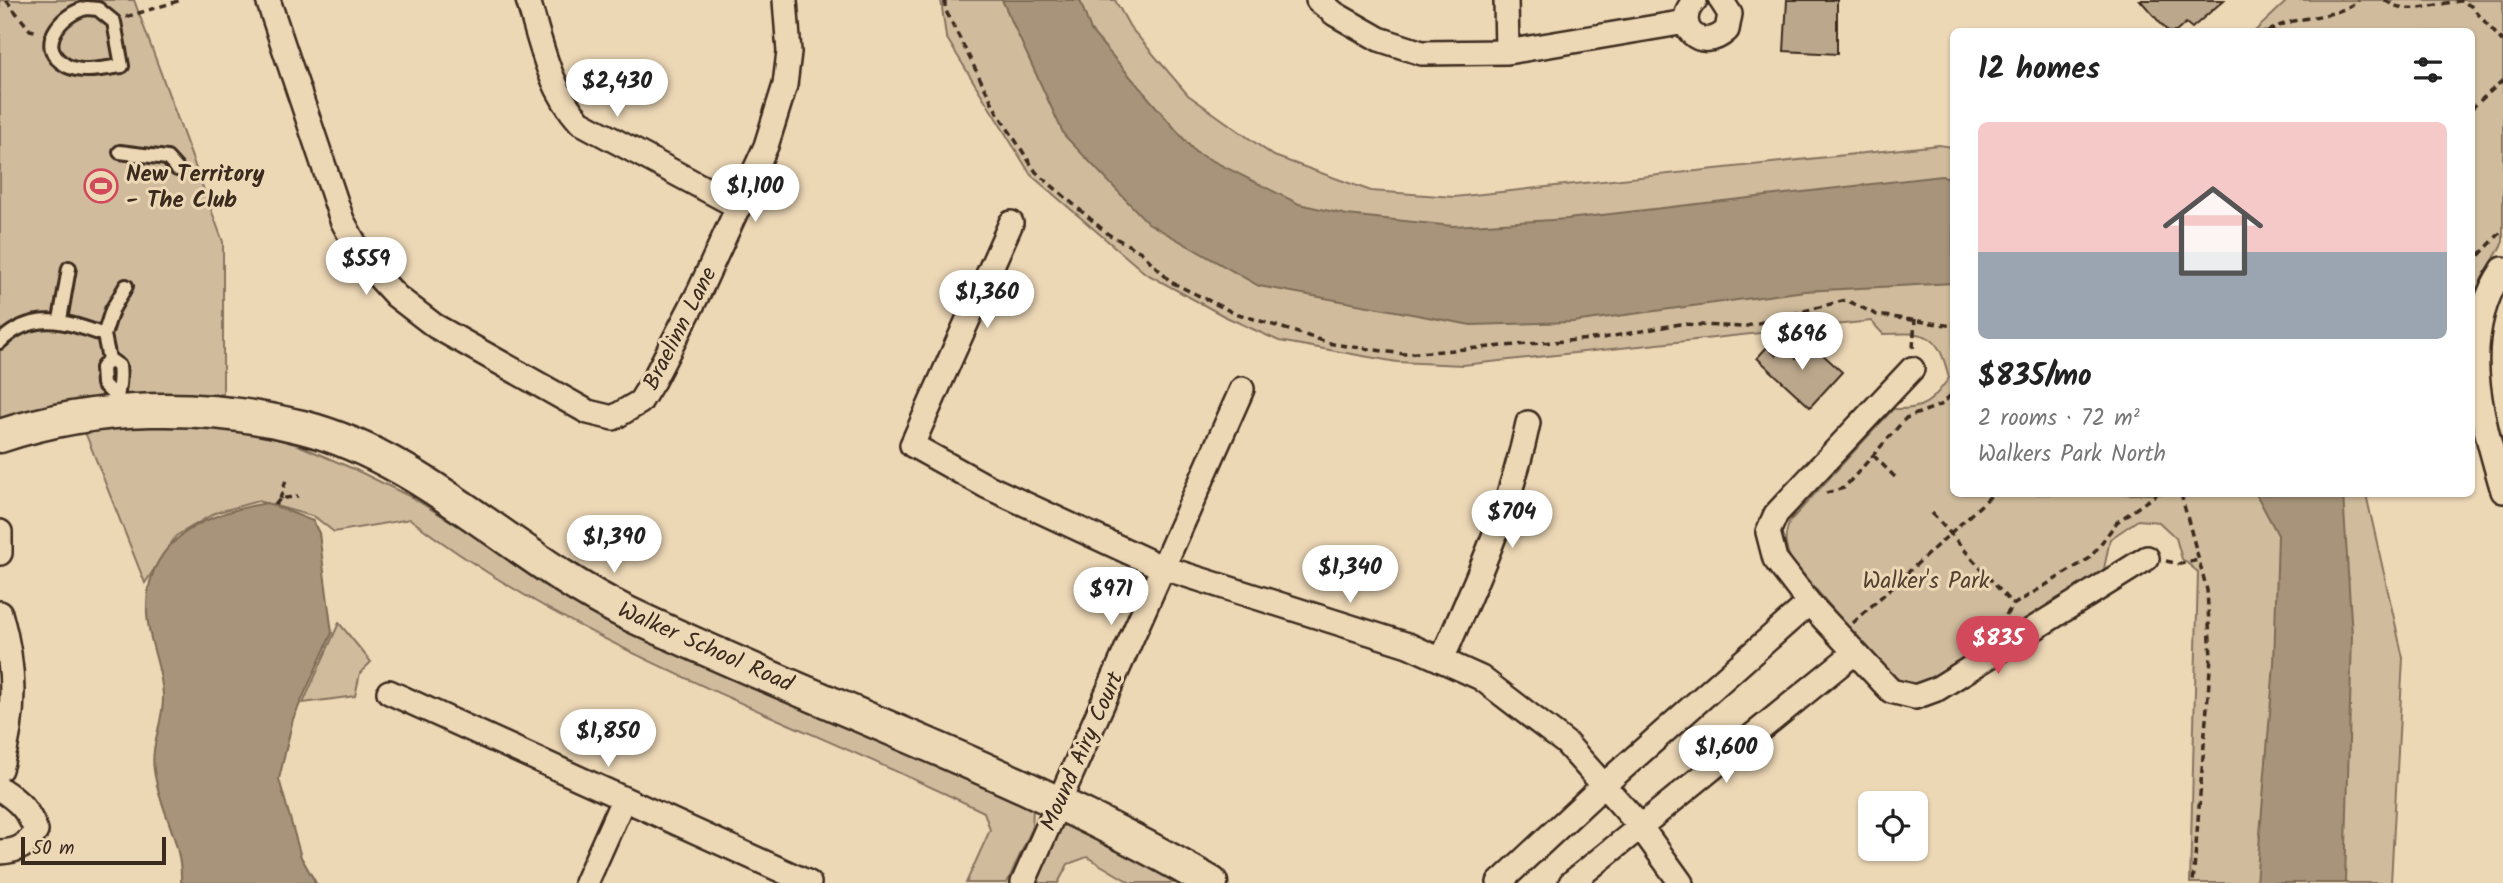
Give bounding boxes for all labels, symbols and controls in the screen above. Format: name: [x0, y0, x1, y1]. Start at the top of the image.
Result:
text: 12 homes: [1978, 46, 2100, 94]
icon: filters: [2409, 51, 2447, 89]
pin: $2,430: [560, 60, 674, 119]
text: $2,430: [582, 64, 652, 100]
place label: New Territory - The Club: [126, 157, 264, 219]
pin: $1,100: [698, 164, 812, 224]
sports icon: New Territory - The Club: [82, 167, 120, 205]
icon: home: [2150, 168, 2276, 294]
text: $1,100: [726, 169, 784, 205]
pin: $559: [325, 238, 407, 297]
text: $559: [342, 242, 390, 278]
street label: Braelinn Lane: [634, 261, 727, 397]
pin: $1,360: [930, 270, 1044, 330]
text: $1,360: [955, 275, 1019, 311]
pin: $696: [1761, 312, 1843, 372]
text: $696: [1777, 317, 1827, 353]
text: $835/mo: [1978, 353, 2092, 401]
text: 2 rooms · 72 m²: [1978, 401, 2140, 437]
text: Walkers Park North: [1978, 437, 2166, 473]
pin: $704: [1471, 490, 1553, 550]
text: $704: [1488, 495, 1536, 531]
pin: $1,390: [557, 516, 671, 575]
text: $1,390: [583, 520, 645, 556]
pin: $1,340: [1293, 546, 1407, 605]
text: $1,340: [1318, 550, 1382, 586]
park label: Walker's Park: [1862, 564, 1990, 600]
pin: $971: [1070, 568, 1152, 627]
text: $971: [1089, 572, 1133, 608]
street label: Walker School Road: [612, 593, 799, 703]
pin: $835: [1957, 616, 2039, 676]
text: $835: [1972, 621, 2024, 657]
street label: Mound Airy Court: [1032, 665, 1135, 837]
pin: $1,850: [551, 710, 665, 769]
text: $1,850: [576, 714, 640, 750]
pin: $1,600: [1669, 726, 1783, 785]
text: $1,600: [1695, 730, 1757, 766]
map controls: [1858, 791, 1928, 861]
button: locate: [1858, 791, 1928, 861]
scale bar: [21, 834, 166, 866]
text: 50 m: [32, 834, 74, 864]

